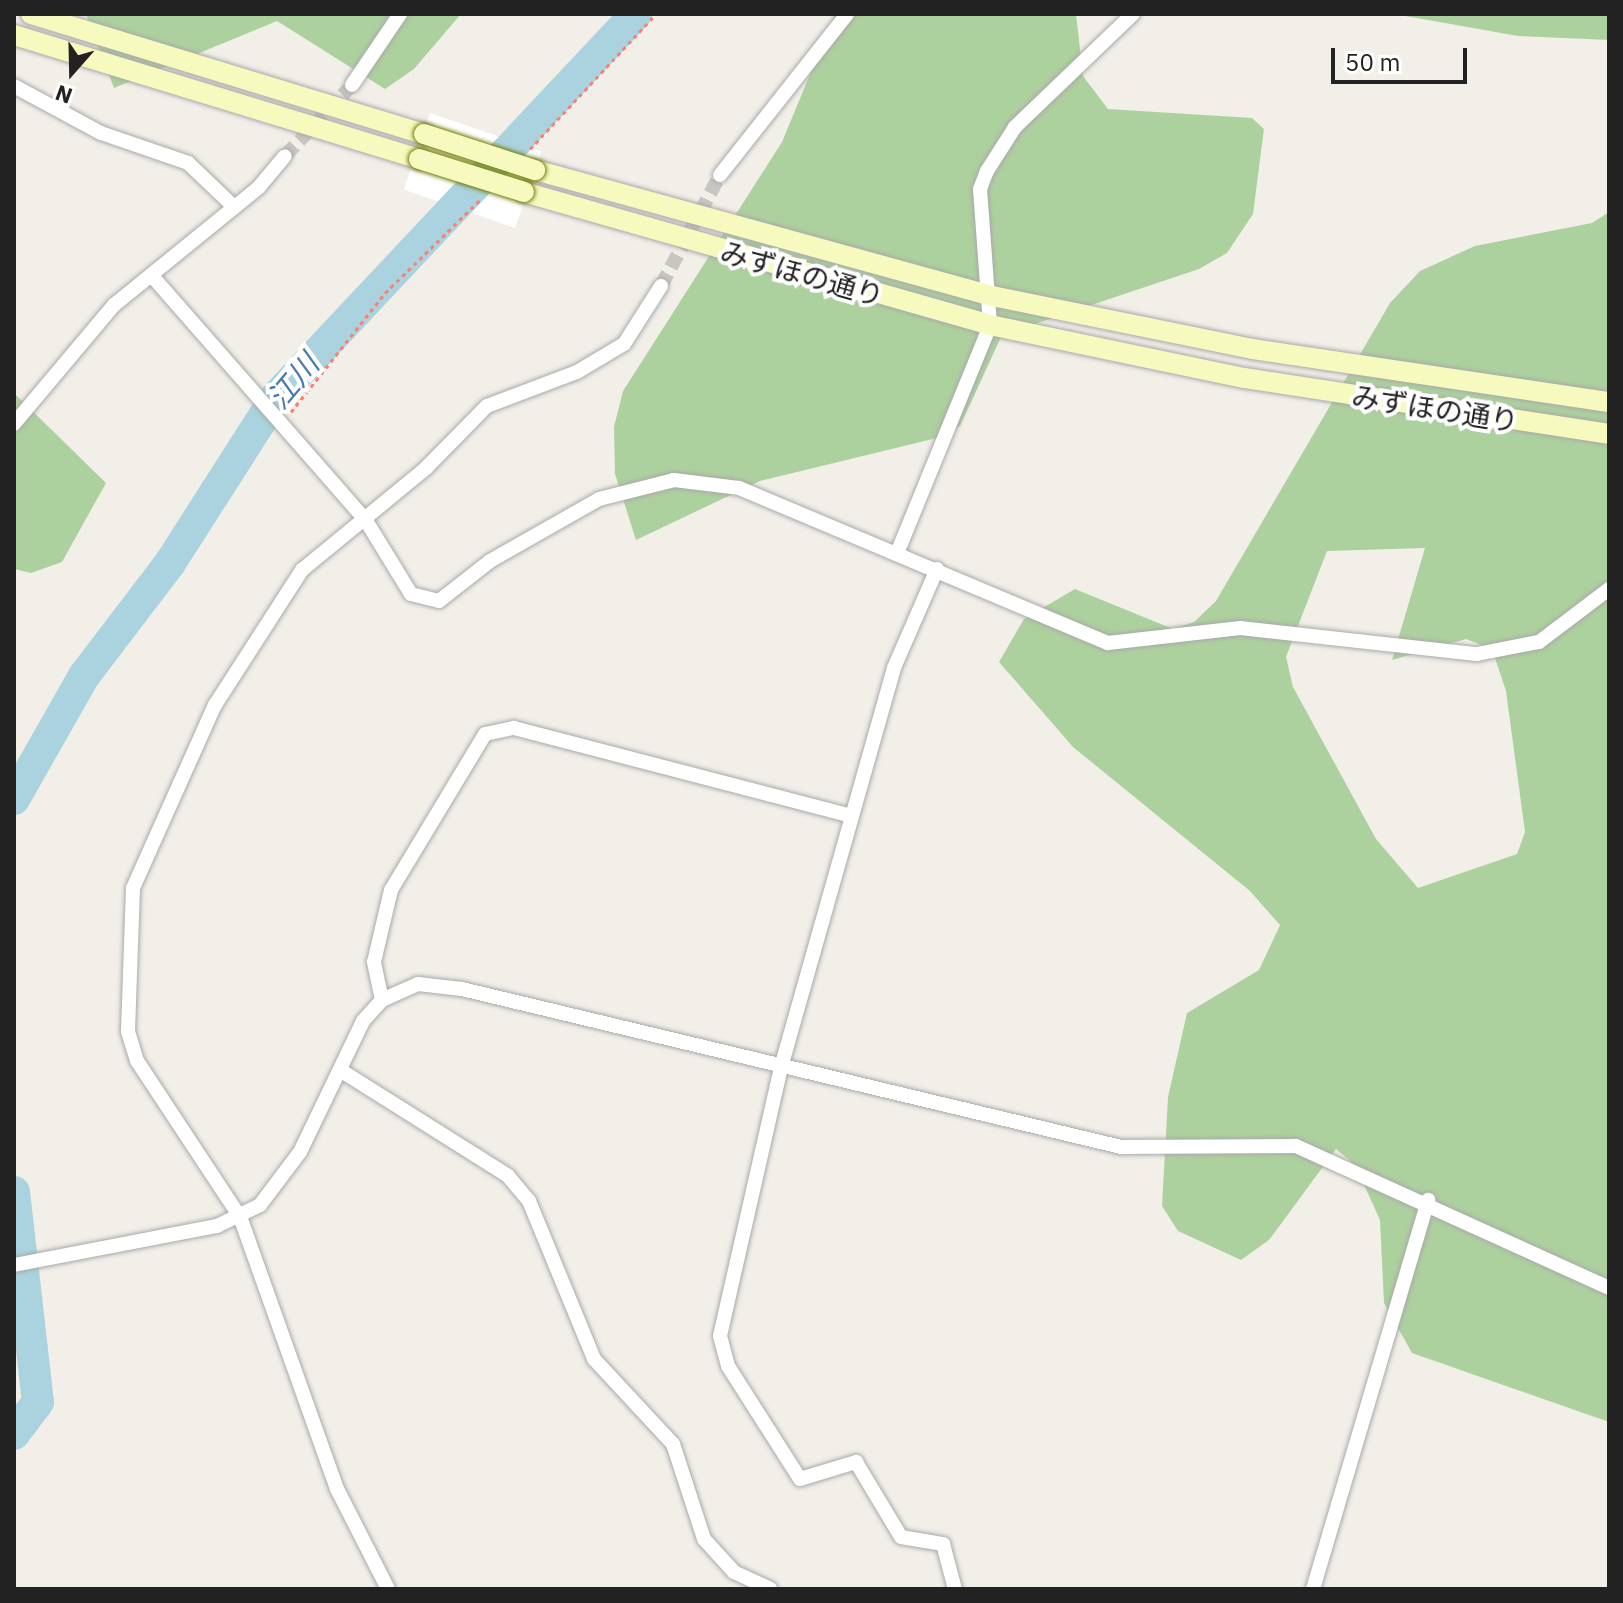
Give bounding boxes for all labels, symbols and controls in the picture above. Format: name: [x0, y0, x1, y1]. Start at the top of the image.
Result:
north arrow: [32, 32, 112, 112]
scale bar: [1335, 32, 1471, 82]
text: 50 m: [1345, 46, 1400, 78]
text: N: [51, 79, 76, 111]
street label: みずほの通り: [717, 235, 887, 313]
water label: 江川: [260, 346, 326, 416]
street label: みずほの通り: [1349, 379, 1521, 439]

